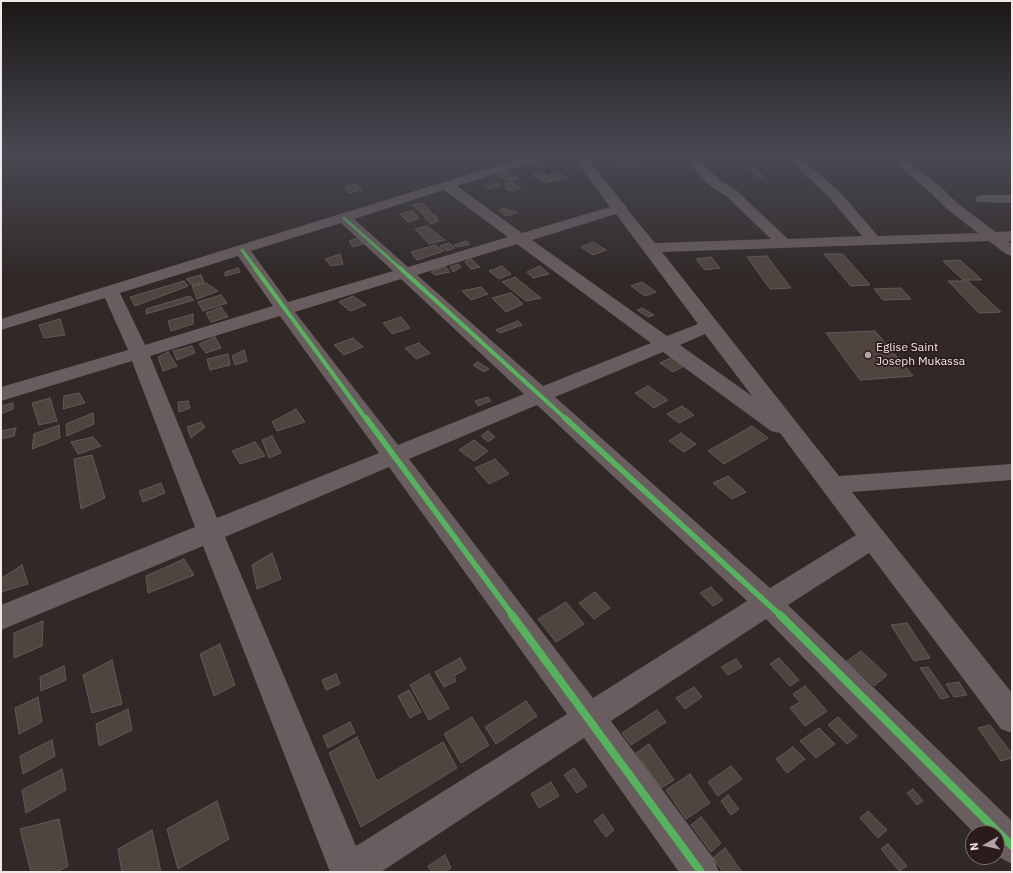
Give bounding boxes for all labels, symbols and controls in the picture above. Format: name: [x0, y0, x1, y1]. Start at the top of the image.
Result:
place label: Eglise Saint Joseph Mukassa: [876, 341, 965, 369]
marker: Eglise Saint Joseph Mukassa: [863, 350, 873, 360]
north arrow: [965, 825, 1005, 865]
text: N: [967, 842, 982, 851]

